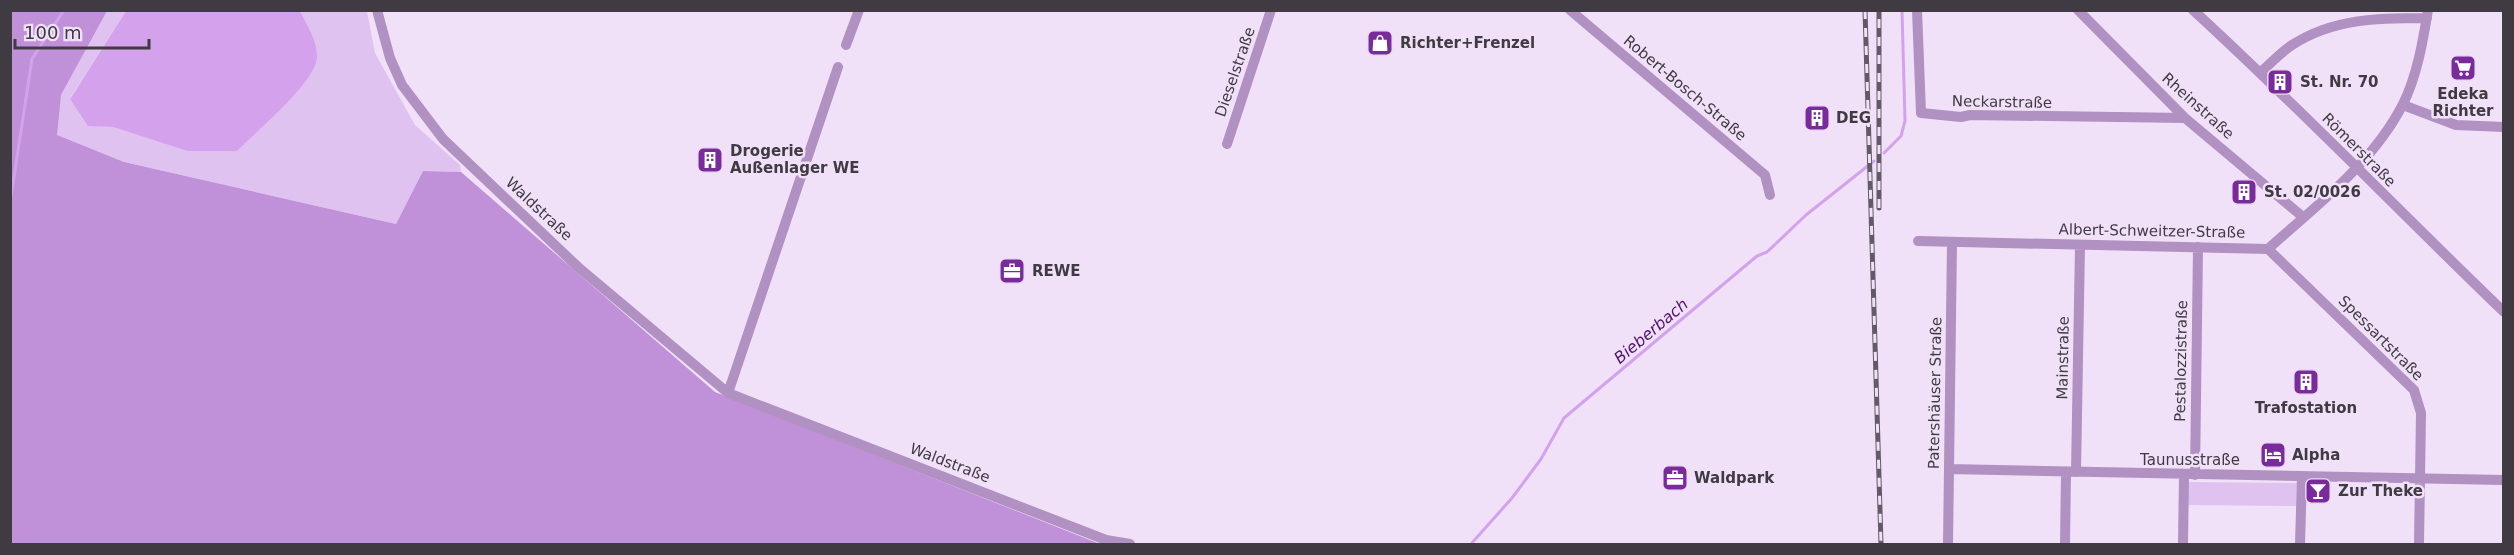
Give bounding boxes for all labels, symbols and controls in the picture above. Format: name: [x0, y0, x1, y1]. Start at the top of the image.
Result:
scale bar: [15, 12, 148, 50]
text: 100 m: [24, 22, 82, 43]
street label: Dieselstraße: [1211, 25, 1259, 119]
shop icon: Richter+Frenzel: [1365, 28, 1395, 58]
street label: Robert-Bosch-Straße: [1620, 31, 1750, 145]
place label: Richter+Frenzel: [1400, 34, 1535, 52]
supermarket icon: Edeka Richter: [2448, 53, 2478, 83]
building icon: St. Nr. 70: [2265, 67, 2295, 97]
street label: Rheinstraße: [2158, 69, 2238, 143]
place label: St. Nr. 70: [2300, 73, 2379, 91]
place label: Edeka Richter: [2432, 85, 2494, 120]
street label: Neckarstraße: [1952, 92, 2052, 112]
building icon: DEG: [1802, 103, 1832, 133]
place label: DEG: [1836, 109, 1871, 127]
street label: Römerstraße: [2318, 109, 2400, 191]
place label: Drogerie Außenlager WE: [730, 142, 860, 177]
building icon: Drogerie Außenlager WE: [695, 145, 725, 175]
street label: Waldstraße: [502, 174, 576, 244]
building icon: St. 02/0026: [2229, 177, 2259, 207]
place label: St. 02/0026: [2264, 183, 2361, 201]
street label: Albert-Schweitzer-Straße: [2059, 220, 2245, 242]
office icon: REWE: [997, 256, 1027, 286]
place label: REWE: [1032, 262, 1081, 280]
street label: Spessartstraße: [2335, 292, 2427, 384]
water label: Bieberbach: [1610, 295, 1692, 367]
street label: Pestalozzistraße: [2171, 300, 2191, 422]
street label: Mainstraße: [2053, 316, 2073, 400]
street label: Patershäuser Straße: [1925, 317, 1945, 469]
building icon: Trafostation: [2291, 367, 2321, 397]
place label: Trafostation: [2255, 399, 2357, 417]
street label: Waldstraße: [907, 439, 993, 487]
hotel icon: Alpha: [2258, 440, 2288, 470]
place label: Alpha: [2292, 446, 2340, 464]
street label: Taunusstraße: [2139, 451, 2240, 469]
office icon: Waldpark: [1660, 463, 1690, 493]
place label: Waldpark: [1694, 469, 1775, 487]
bar icon: Zur Theke: [2303, 476, 2333, 506]
place label: Zur Theke: [2338, 482, 2423, 500]

